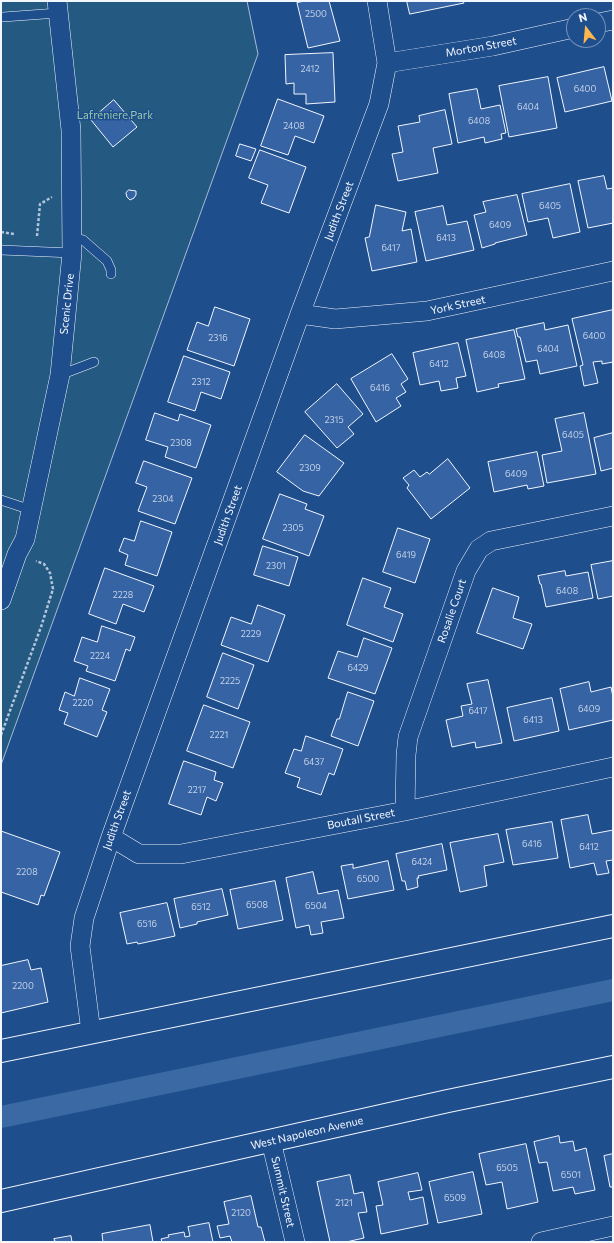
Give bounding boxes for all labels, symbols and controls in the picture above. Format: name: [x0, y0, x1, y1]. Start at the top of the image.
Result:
north arrow: [566, 8, 606, 48]
house number: 2500: [305, 9, 327, 19]
text: N: [577, 10, 589, 24]
street label: Morton Street: [444, 34, 518, 60]
house number: 2412: [301, 64, 319, 74]
house number: 6400: [574, 84, 596, 94]
house number: 6404: [517, 102, 539, 112]
park label: Lafreniere Park: [77, 108, 153, 122]
house number: 6408: [468, 116, 490, 126]
house number: 2408: [283, 121, 305, 131]
street label: Judith Street: [322, 179, 356, 243]
house number: 6405: [539, 201, 561, 211]
house number: 6409: [489, 220, 511, 230]
house number: 6413: [436, 233, 456, 243]
house number: 6417: [381, 243, 401, 253]
street label: Scenic Drive: [57, 273, 77, 335]
street label: York Street: [429, 293, 487, 317]
house number: 6400: [583, 331, 605, 341]
house number: 2316: [208, 333, 228, 343]
house number: 6404: [537, 344, 559, 354]
house number: 6408: [483, 350, 505, 360]
house number: 6412: [429, 359, 449, 369]
house number: 2312: [192, 377, 210, 387]
house number: 6416: [370, 383, 390, 393]
house number: 2315: [324, 415, 344, 425]
house number: 6405: [562, 430, 584, 440]
house number: 2308: [170, 438, 192, 448]
house number: 2309: [299, 463, 321, 473]
house number: 6409: [505, 469, 527, 479]
street label: Judith Street: [211, 483, 245, 547]
house number: 2304: [152, 494, 174, 504]
house number: 2305: [282, 523, 304, 533]
house number: 6419: [396, 550, 416, 560]
house number: 2301: [266, 561, 286, 571]
street label: Rosalie Court: [435, 577, 469, 645]
house number: 6408: [556, 586, 578, 596]
house number: 2228: [113, 590, 133, 600]
house number: 2229: [241, 629, 261, 639]
house number: 2224: [90, 651, 110, 661]
house number: 6429: [347, 663, 369, 673]
house number: 2225: [220, 676, 240, 686]
house number: 2220: [73, 698, 93, 708]
house number: 6409: [578, 704, 600, 714]
house number: 6417: [468, 706, 488, 716]
house number: 6413: [523, 715, 543, 725]
house number: 2221: [210, 730, 228, 740]
house number: 6437: [304, 757, 324, 767]
house number: 2217: [188, 785, 206, 795]
street label: Judith Street: [100, 788, 134, 852]
street label: Boutall Street: [326, 806, 396, 832]
house number: 6416: [522, 839, 542, 849]
house number: 6412: [579, 842, 599, 852]
house number: 6424: [412, 857, 432, 867]
house number: 2208: [16, 867, 38, 877]
house number: 6500: [357, 874, 379, 884]
house number: 6508: [246, 900, 268, 910]
house number: 6504: [305, 901, 327, 911]
house number: 6512: [191, 902, 211, 912]
house number: 6516: [137, 919, 157, 929]
house number: 2200: [12, 981, 34, 991]
street label: West Napoleon Avenue: [249, 1114, 365, 1152]
street label: Summit Street: [268, 1155, 298, 1229]
house number: 6505: [496, 1163, 518, 1173]
house number: 6501: [561, 1170, 581, 1180]
house number: 6509: [444, 1193, 466, 1203]
house number: 2121: [335, 1198, 353, 1208]
house number: 2120: [231, 1208, 251, 1218]

